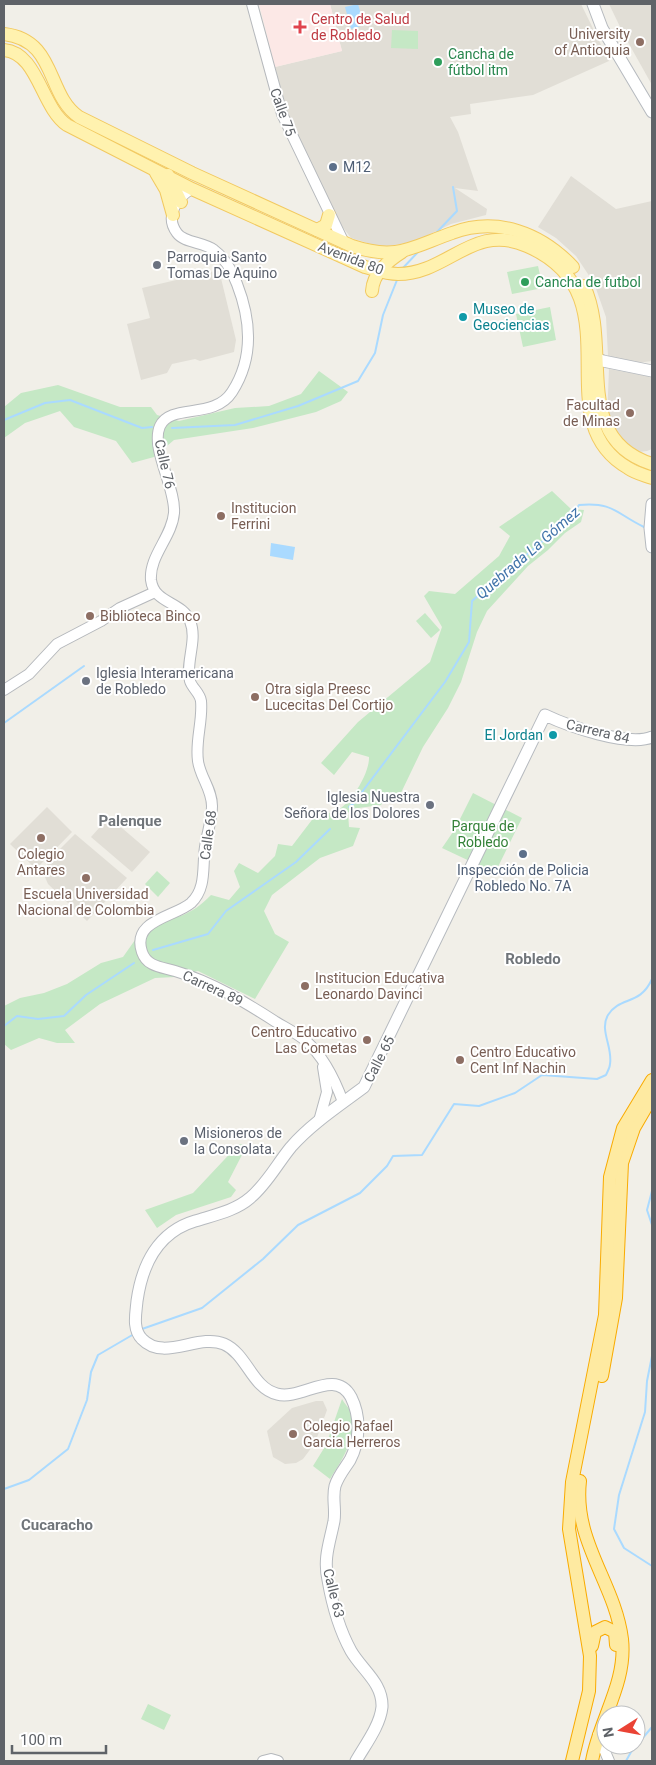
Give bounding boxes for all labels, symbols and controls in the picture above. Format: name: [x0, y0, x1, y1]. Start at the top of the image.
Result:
place label: Centro de Salud de Robledo: [311, 11, 410, 43]
marker: Centro de Salud de Robledo: [293, 20, 307, 34]
place label: University of Antioquia: [554, 26, 630, 58]
marker: University of Antioquia: [634, 36, 646, 48]
place label: Cancha de fútbol itm: [448, 46, 514, 78]
marker: Cancha de fútbol itm: [432, 56, 444, 68]
street label: Calle 75: [267, 86, 299, 138]
place label: M12: [343, 159, 371, 175]
marker: M12: [327, 161, 339, 173]
street label: Avenida 80: [316, 238, 386, 278]
place label: Parroquia Santo Tomas De Aquino: [167, 249, 277, 281]
marker: Parroquia Santo Tomas De Aquino: [151, 259, 163, 271]
place label: Cancha de futbol: [535, 274, 641, 290]
marker: Cancha de futbol: [519, 276, 531, 288]
place label: Museo de Geociencias: [473, 301, 549, 333]
marker: Museo de Geociencias: [457, 311, 469, 323]
place label: Facultad de Minas: [563, 397, 620, 429]
marker: Facultad de Minas: [624, 407, 636, 419]
street label: Calle 76: [152, 438, 178, 490]
place label: Institucion Ferrini: [231, 500, 297, 532]
water label: Quebrada La Gómez: [472, 503, 584, 603]
marker: Institucion Ferrini: [215, 510, 227, 522]
place label: Biblioteca Binco: [100, 608, 200, 624]
marker: Biblioteca Binco: [84, 610, 96, 622]
place label: Iglesia Interamericana de Robledo: [96, 665, 234, 697]
marker: Iglesia Interamericana de Robledo: [80, 675, 92, 687]
place label: Otra sigla Preesc Lucecitas Del Cortijo: [265, 681, 393, 713]
marker: Otra sigla Preesc Lucecitas Del Cortijo: [249, 691, 261, 703]
street label: Carrera 84: [565, 716, 631, 746]
place label: El Jordan: [485, 727, 543, 743]
marker: El Jordan: [547, 729, 559, 741]
place label: Iglesia Nuestra Señora de los Dolores: [284, 789, 420, 821]
marker: Iglesia Nuestra Señora de los Dolores: [424, 799, 436, 811]
street label: Calle 68: [197, 809, 219, 861]
district label: Palenque: [98, 812, 162, 830]
park label: Parque de Robledo: [452, 818, 514, 850]
marker: Colegio Antares: [35, 832, 47, 844]
place label: Colegio Antares: [17, 846, 65, 878]
marker: Inspección de Policia Robledo No. 7A: [517, 848, 529, 860]
place label: Inspección de Policia Robledo No. 7A: [457, 862, 589, 894]
marker: Escuela Universidad Nacional de Colombia: [80, 872, 92, 884]
place label: Escuela Universidad Nacional de Colombia: [18, 886, 154, 918]
district label: Robledo: [505, 950, 561, 968]
street label: Carrera 89: [180, 967, 246, 1009]
place label: Institucion Educativa Leonardo Davinci: [315, 970, 445, 1002]
marker: Institucion Educativa Leonardo Davinci: [299, 980, 311, 992]
place label: Centro Educativo Las Cometas: [251, 1024, 357, 1056]
street label: Calle 65: [360, 1033, 398, 1085]
marker: Centro Educativo Las Cometas: [361, 1034, 373, 1046]
place label: Centro Educativo Cent Inf Nachin: [470, 1044, 576, 1076]
marker: Centro Educativo Cent Inf Nachin: [454, 1054, 466, 1066]
place label: Misioneros de la Consolata.: [194, 1125, 282, 1157]
marker: Misioneros de la Consolata.: [178, 1135, 190, 1147]
place label: Colegio Rafael Garcia Herreros: [303, 1418, 401, 1450]
marker: Colegio Rafael Garcia Herreros: [287, 1428, 299, 1440]
district label: Cucaracho: [21, 1516, 93, 1534]
street label: Calle 63: [320, 1567, 348, 1619]
north arrow: [596, 1705, 646, 1755]
scale bar: [12, 1722, 106, 1754]
text: N: [599, 1726, 617, 1739]
text: 100 m: [20, 1731, 62, 1749]

